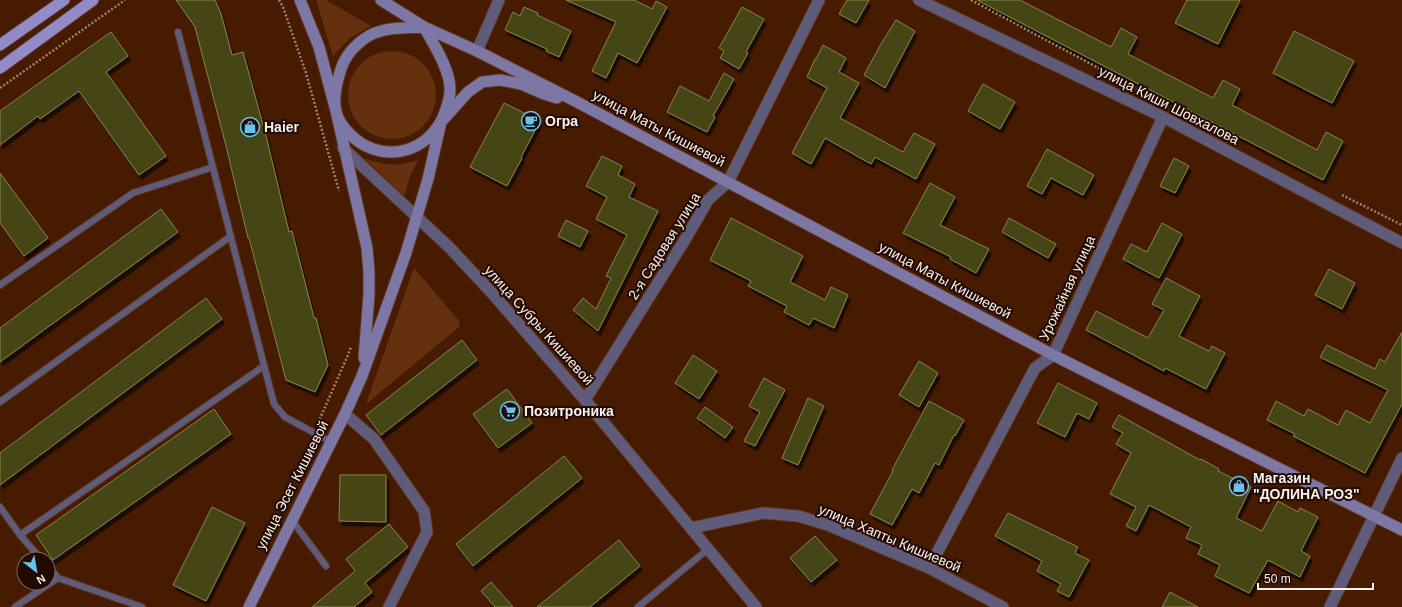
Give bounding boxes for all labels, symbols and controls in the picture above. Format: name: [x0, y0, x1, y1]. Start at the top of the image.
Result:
street label: улица Киши Шовхалова: [1096, 63, 1242, 147]
street label: улица Маты Кишиевой: [590, 86, 728, 170]
cafe icon: Огра: [520, 110, 542, 132]
place label: Огра: [545, 113, 578, 129]
shop icon: Haier: [239, 116, 261, 138]
place label: Haier: [264, 119, 300, 135]
street label: 2-я Садовая улица: [625, 189, 703, 302]
street label: Урожайная улица: [1036, 233, 1098, 343]
street label: улица Маты Кишиевой: [876, 238, 1014, 322]
street label: улица Субры Кишиевой: [481, 262, 597, 388]
supermarket icon: Позитроника: [499, 400, 521, 422]
place label: Позитроника: [524, 403, 614, 419]
street label: улица Эсет Кишиевой: [252, 418, 332, 552]
place label: Магазин "ДОЛИНА РОЗ": [1253, 470, 1360, 502]
shop icon: Магазин "ДОЛИНА РОЗ": [1228, 475, 1250, 497]
street label: улица Хапты Кишиевой: [816, 501, 964, 575]
north arrow: [16, 551, 56, 591]
scale bar: [1258, 565, 1373, 591]
text: N: [35, 572, 48, 587]
text: 50 m: [1264, 572, 1291, 586]

